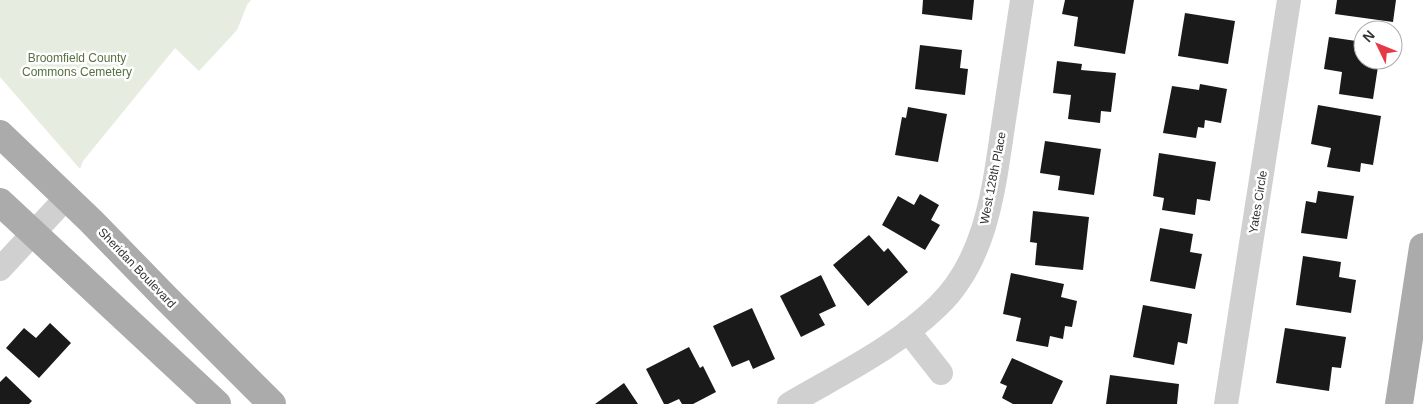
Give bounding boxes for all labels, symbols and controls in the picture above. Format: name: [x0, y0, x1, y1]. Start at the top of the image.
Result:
north arrow: [1353, 20, 1403, 70]
text: N: [1359, 27, 1378, 45]
park label: Broomfield County Commons Cemetery: [22, 51, 132, 79]
street label: West 128th Place: [977, 130, 1009, 225]
street label: Yates Circle: [1246, 169, 1270, 235]
street label: Sheridan Boulevard: [95, 225, 179, 311]

